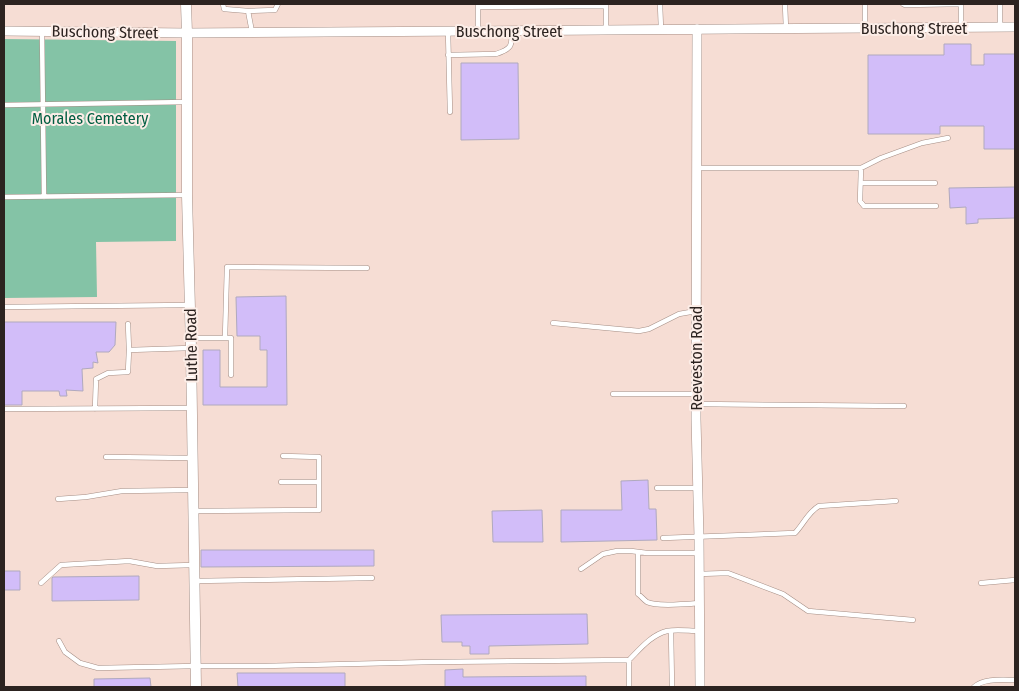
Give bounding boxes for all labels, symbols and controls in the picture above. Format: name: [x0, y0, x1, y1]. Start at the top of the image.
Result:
street label: Buschong Street: [861, 19, 968, 38]
street label: Buschong Street: [51, 22, 159, 42]
street label: Buschong Street: [456, 22, 563, 41]
park label: Morales Cemetery: [32, 109, 149, 128]
street label: Reeveston Road: [687, 306, 706, 410]
street label: Luthe Road: [181, 308, 201, 382]

